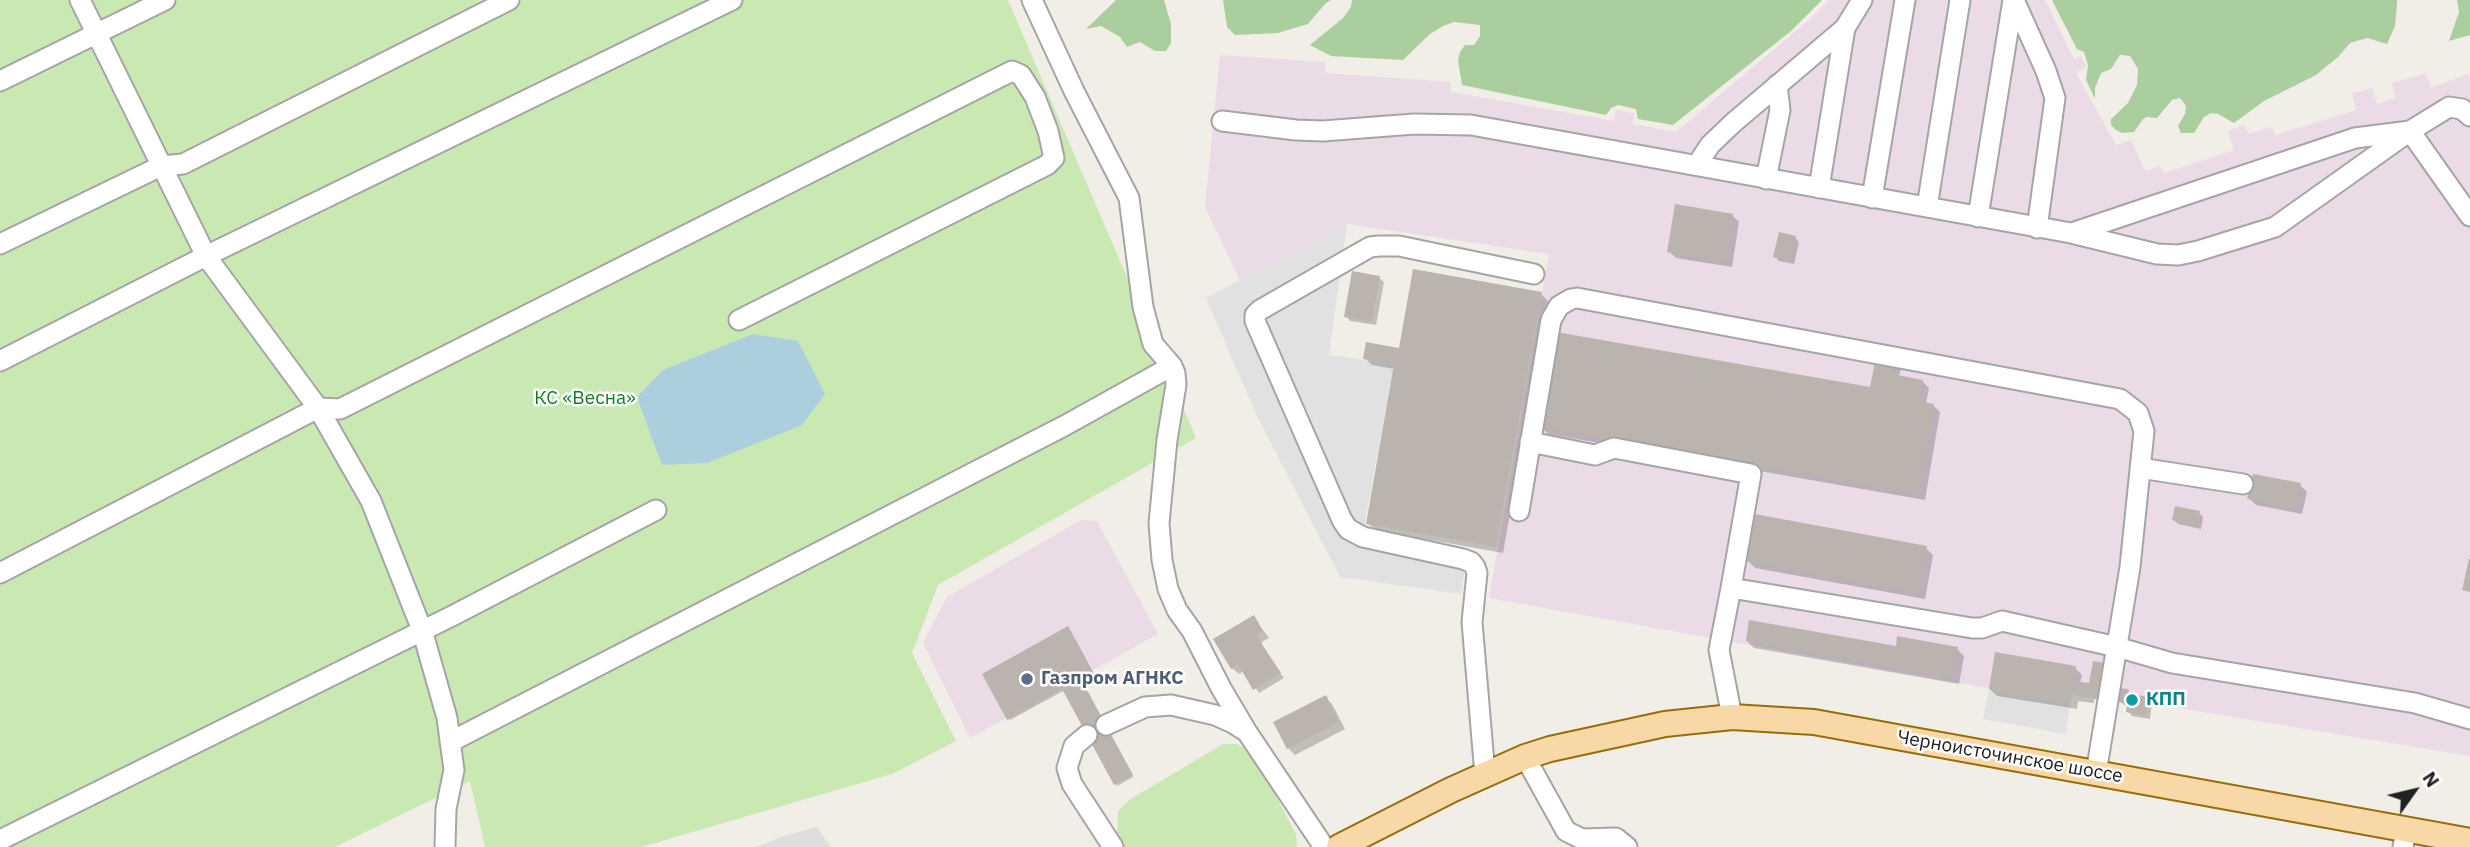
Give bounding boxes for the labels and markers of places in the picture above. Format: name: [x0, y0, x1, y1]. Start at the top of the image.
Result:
place label: Газпром АГНКС: [1041, 668, 1184, 690]
marker: Газпром АГНКС: [1019, 671, 1035, 687]
place label: КПП: [2146, 689, 2186, 711]
marker: КПП: [2124, 692, 2140, 708]

